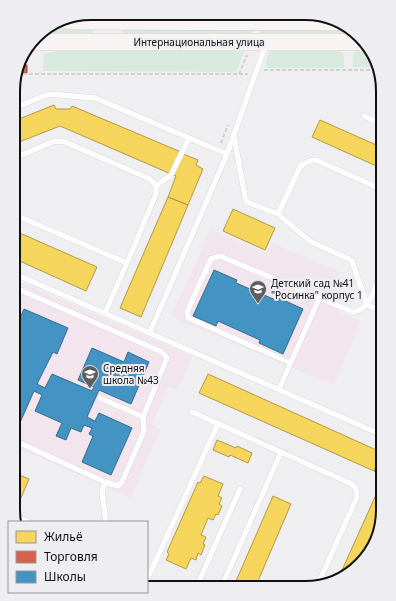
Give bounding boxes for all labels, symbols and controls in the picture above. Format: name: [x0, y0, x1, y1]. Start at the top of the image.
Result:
street label: Интернациональная улица: [133, 35, 265, 49]
place label: Детский сад №41 "Росинка" корпус 1: [271, 276, 363, 302]
school or university icon: Детский сад №41 "Росинка" корпус 1: [248, 279, 268, 304]
place label: Средняя школа №43: [103, 361, 159, 387]
school or university icon: Средняя школа №43: [80, 364, 100, 389]
legend: [8, 521, 148, 593]
text: Жильё: [44, 528, 83, 545]
text: Торговля: [44, 548, 98, 565]
text: Школы: [44, 568, 86, 585]

